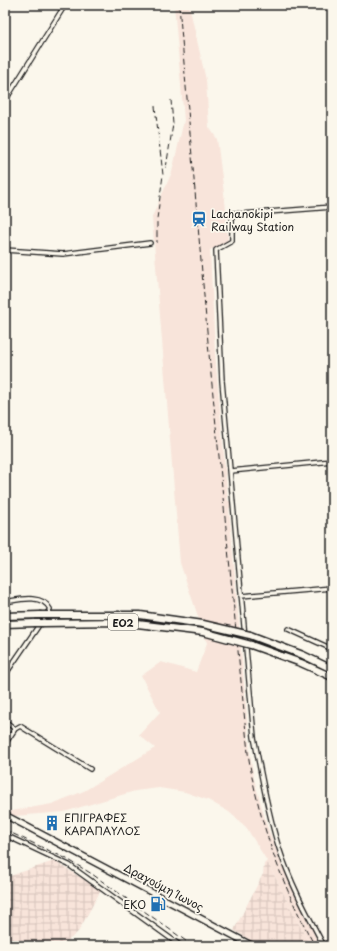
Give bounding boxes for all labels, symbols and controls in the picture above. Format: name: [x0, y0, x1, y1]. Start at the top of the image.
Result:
place label: Lachanokipi Railway Station: [211, 205, 294, 235]
station icon: Lachanokipi Railway Station: [190, 210, 208, 228]
road number: ΕΟ2: [108, 614, 138, 630]
place label: ΕΠΙΓΡΑΦΕΣ ΚΑΡΑΠΑΥΛΟΣ: [64, 809, 140, 839]
building icon: ΕΠΙΓΡΑΦΕΣ ΚΑΡΑΠΑΥΛΟΣ: [43, 814, 61, 832]
street label: Δραγούμη Ίωνος: [121, 859, 207, 915]
fuel station icon: EKO: [149, 895, 167, 913]
place label: EKO: [123, 896, 146, 913]

